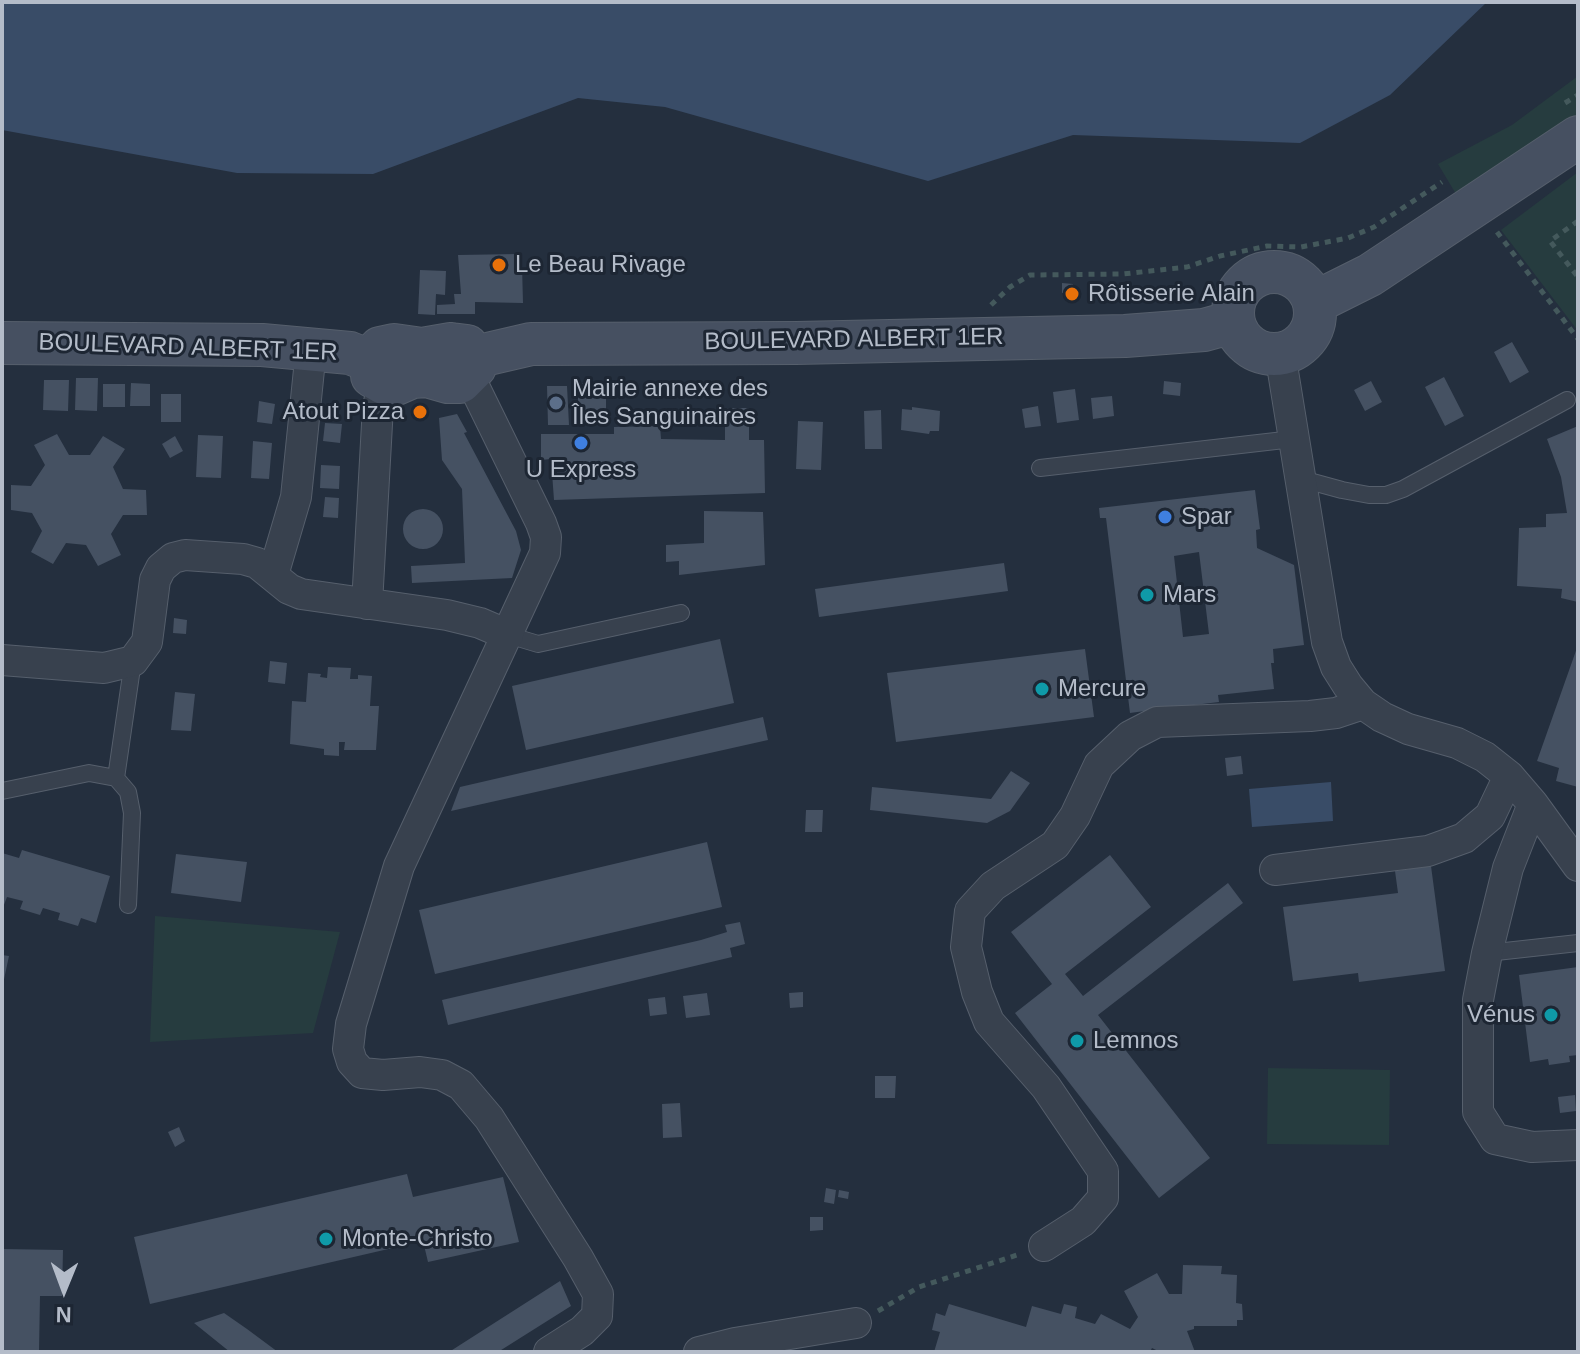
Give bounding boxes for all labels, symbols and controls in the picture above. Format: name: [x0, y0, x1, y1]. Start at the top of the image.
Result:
place label: Le Beau Rivage: [515, 251, 686, 279]
marker: Le Beau Rivage: [490, 256, 508, 274]
place label: Rôtisserie Alain: [1088, 280, 1255, 308]
marker: Rôtisserie Alain: [1063, 285, 1081, 303]
street label: BOULEVARD ALBERT 1ER: [704, 323, 1004, 357]
street label: BOULEVARD ALBERT 1ER: [38, 328, 338, 368]
place label: Mairie annexe des Îles Sanguinaires: [572, 375, 768, 431]
marker: Mairie annexe des Îles Sanguinaires: [547, 394, 565, 412]
place label: Atout Pizza: [283, 398, 404, 426]
marker: Atout Pizza: [411, 403, 429, 421]
marker: U Express: [572, 434, 590, 452]
place label: U Express: [526, 456, 636, 484]
place label: Spar: [1181, 503, 1232, 531]
marker: Spar: [1156, 508, 1174, 526]
place label: Mars: [1163, 581, 1216, 609]
marker: Mars: [1138, 586, 1156, 604]
place label: Mercure: [1058, 675, 1146, 703]
marker: Mercure: [1033, 680, 1051, 698]
place label: Vénus: [1467, 1001, 1535, 1029]
marker: Vénus: [1542, 1006, 1560, 1024]
place label: Lemnos: [1093, 1027, 1178, 1055]
marker: Lemnos: [1068, 1032, 1086, 1050]
place label: Monte-Christo: [342, 1225, 493, 1253]
marker: Monte-Christo: [317, 1230, 335, 1248]
north arrow: [24, 1250, 104, 1330]
text: N: [55, 1302, 72, 1327]

